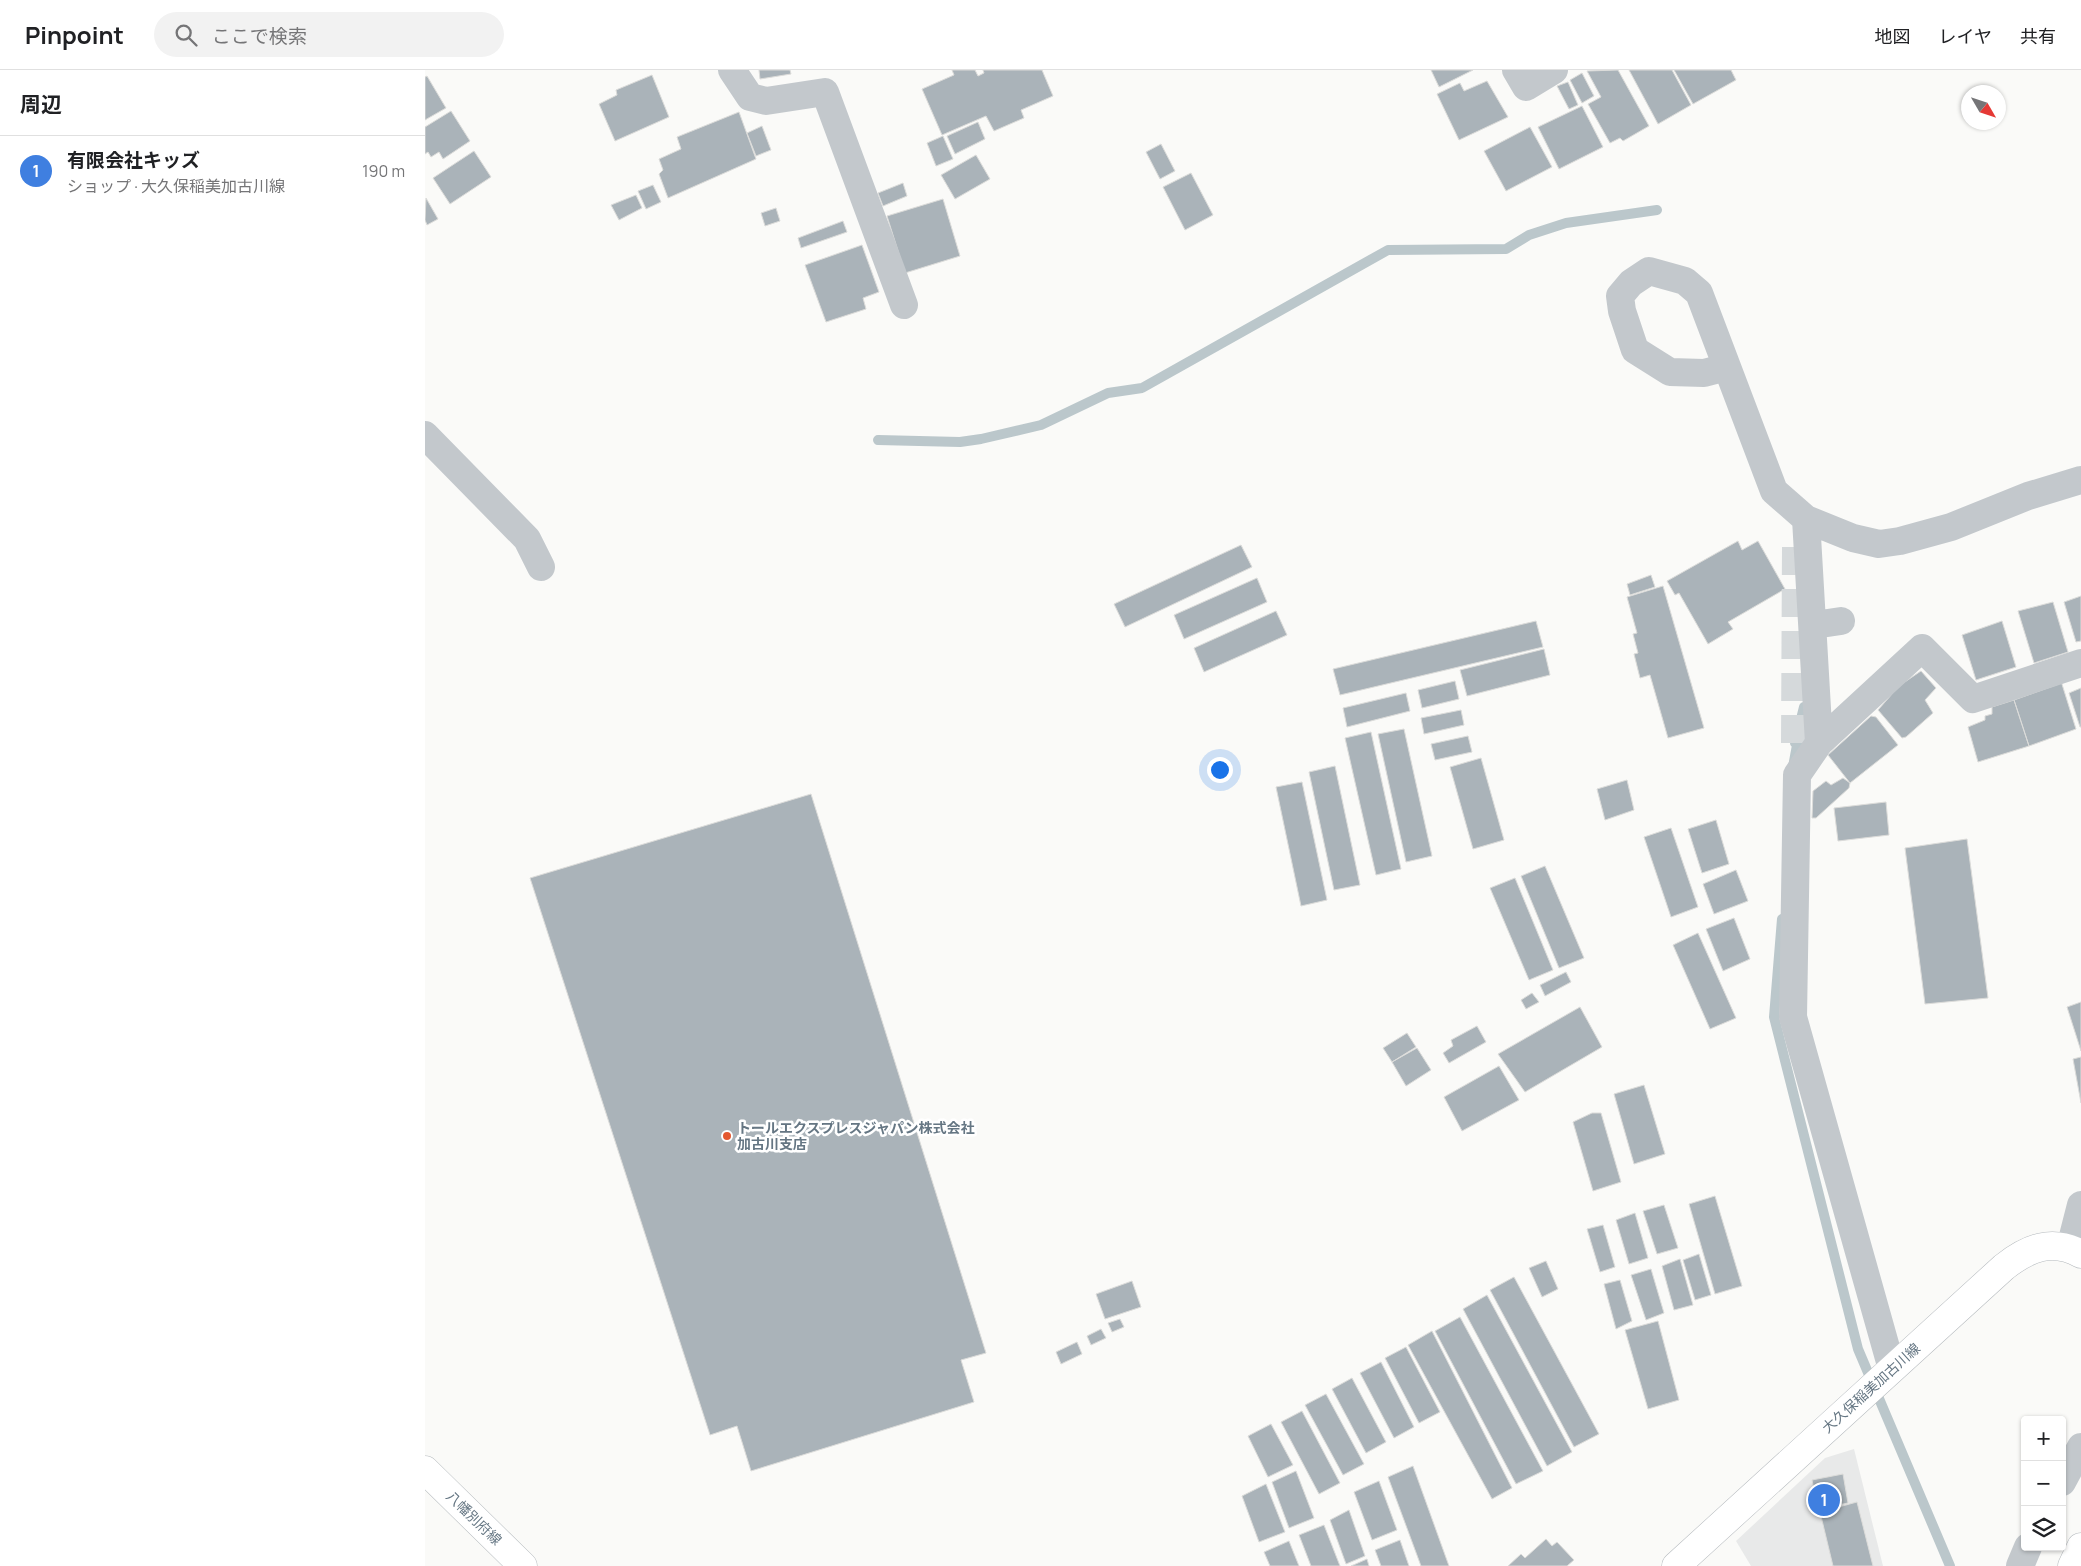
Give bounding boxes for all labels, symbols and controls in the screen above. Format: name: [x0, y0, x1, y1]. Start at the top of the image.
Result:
search box: [154, 12, 504, 57]
text: Pinpoint: [25, 18, 124, 51]
icon: search: [172, 21, 200, 49]
text: ここで検索: [212, 23, 307, 49]
text: 地図: [1875, 24, 1911, 48]
text: レイヤ: [1939, 24, 1992, 48]
text: 共有: [2020, 24, 2056, 48]
north arrow: [1961, 85, 2006, 130]
text: 周辺: [20, 90, 62, 118]
text: 有限会社キッズ: [67, 147, 200, 173]
text: 1: [32, 160, 40, 182]
text: 190 m: [362, 160, 405, 182]
text: ショップ · 大久保稲美加古川線: [67, 175, 285, 197]
your location: [1207, 757, 1233, 783]
place label: トールエクスプレスジャパン株式会社 加古川支店: [737, 1118, 975, 1153]
marker: トールエクスプレスジャパン株式会社 加古川支店: [721, 1130, 733, 1142]
street label: 大久保稲美加古川線: [1817, 1338, 1924, 1437]
map controls: [2021, 1416, 2066, 1551]
button: +: [2021, 1416, 2066, 1461]
button: −: [2021, 1461, 2066, 1506]
pin: 1: [1808, 1481, 1840, 1519]
street label: 八幡別府線: [443, 1486, 506, 1549]
button: layers: [2021, 1506, 2066, 1551]

